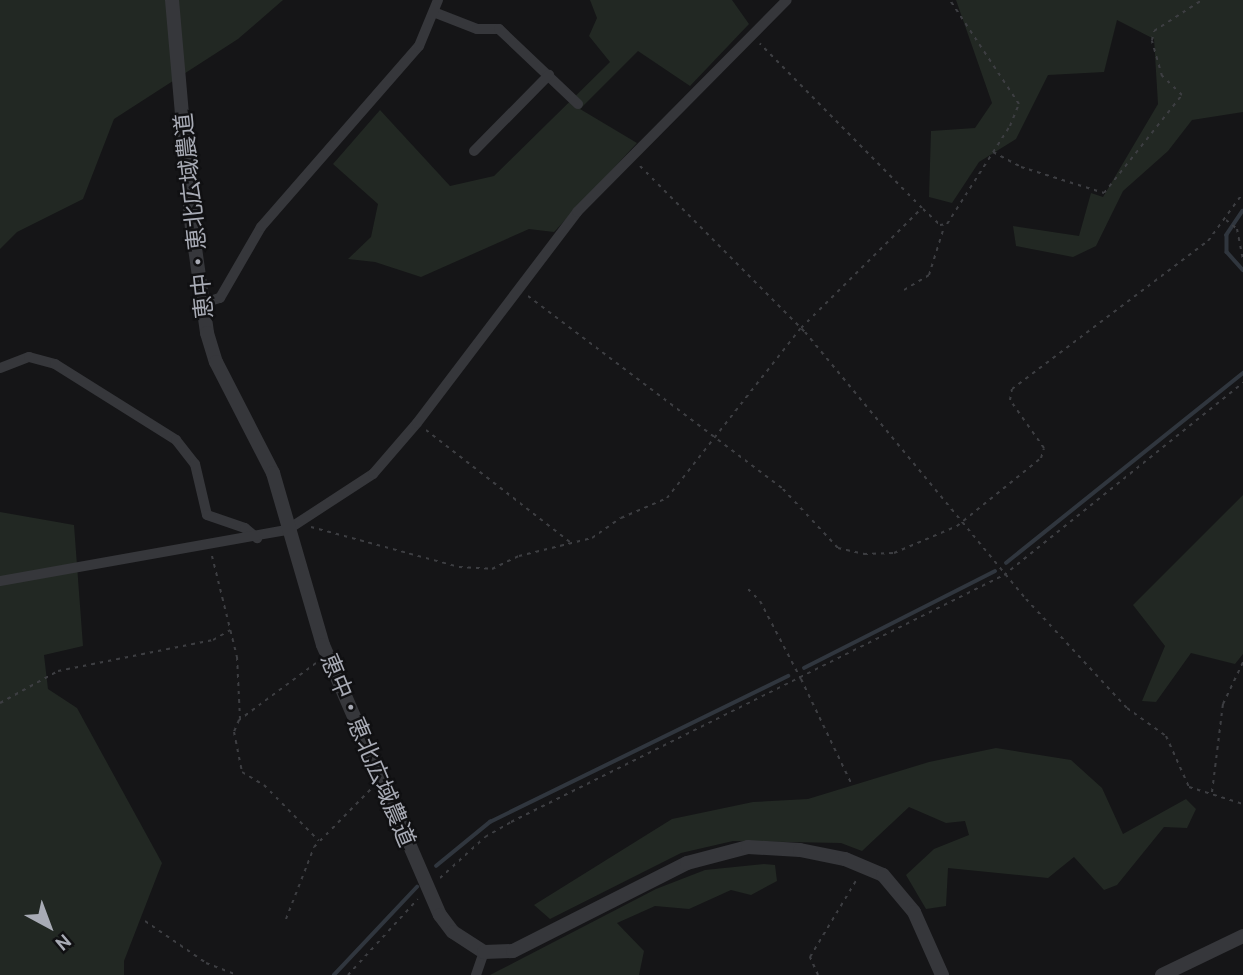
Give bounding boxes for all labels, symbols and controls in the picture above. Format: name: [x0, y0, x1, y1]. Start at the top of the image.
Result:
street label: 恵中・恵北広域農道: [169, 112, 219, 320]
street label: 恵中・恵北広域農道: [315, 649, 421, 851]
north arrow: [14, 891, 84, 961]
text: N: [50, 929, 76, 955]

